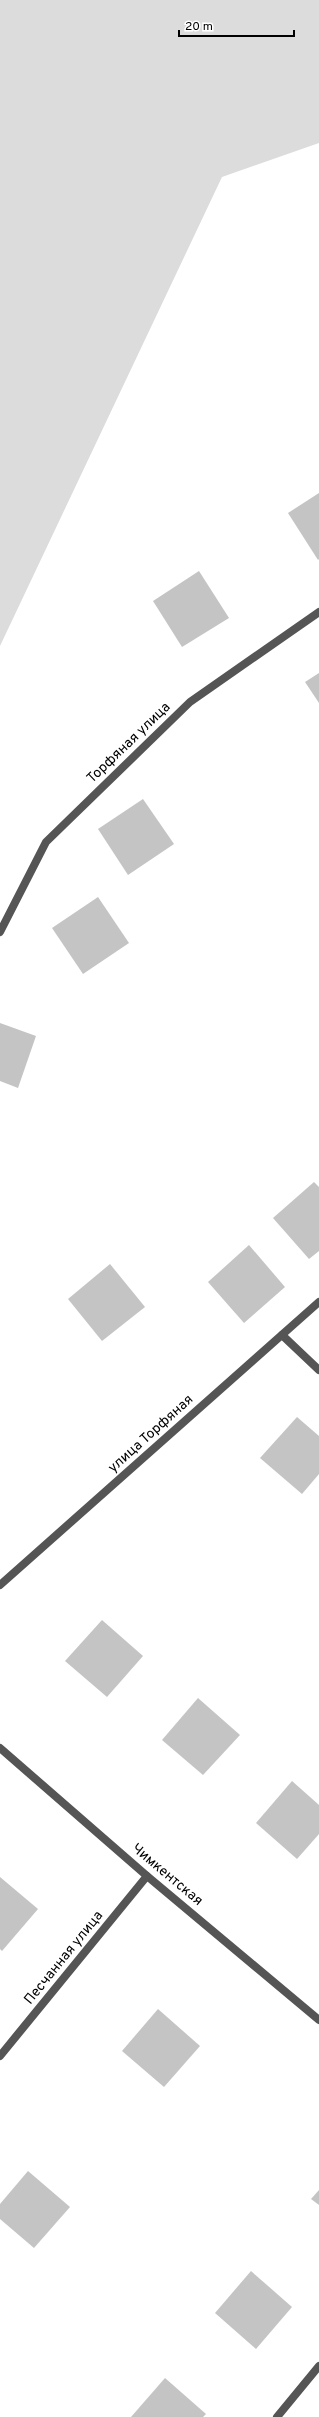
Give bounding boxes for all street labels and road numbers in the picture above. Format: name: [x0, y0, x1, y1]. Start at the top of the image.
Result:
street label: Торфяная улица: [84, 699, 174, 787]
street label: улица Торфяная: [105, 1391, 197, 1477]
street label: Чимкентская: [128, 1840, 206, 1910]
street label: Песчанная улица: [21, 1908, 107, 2008]

